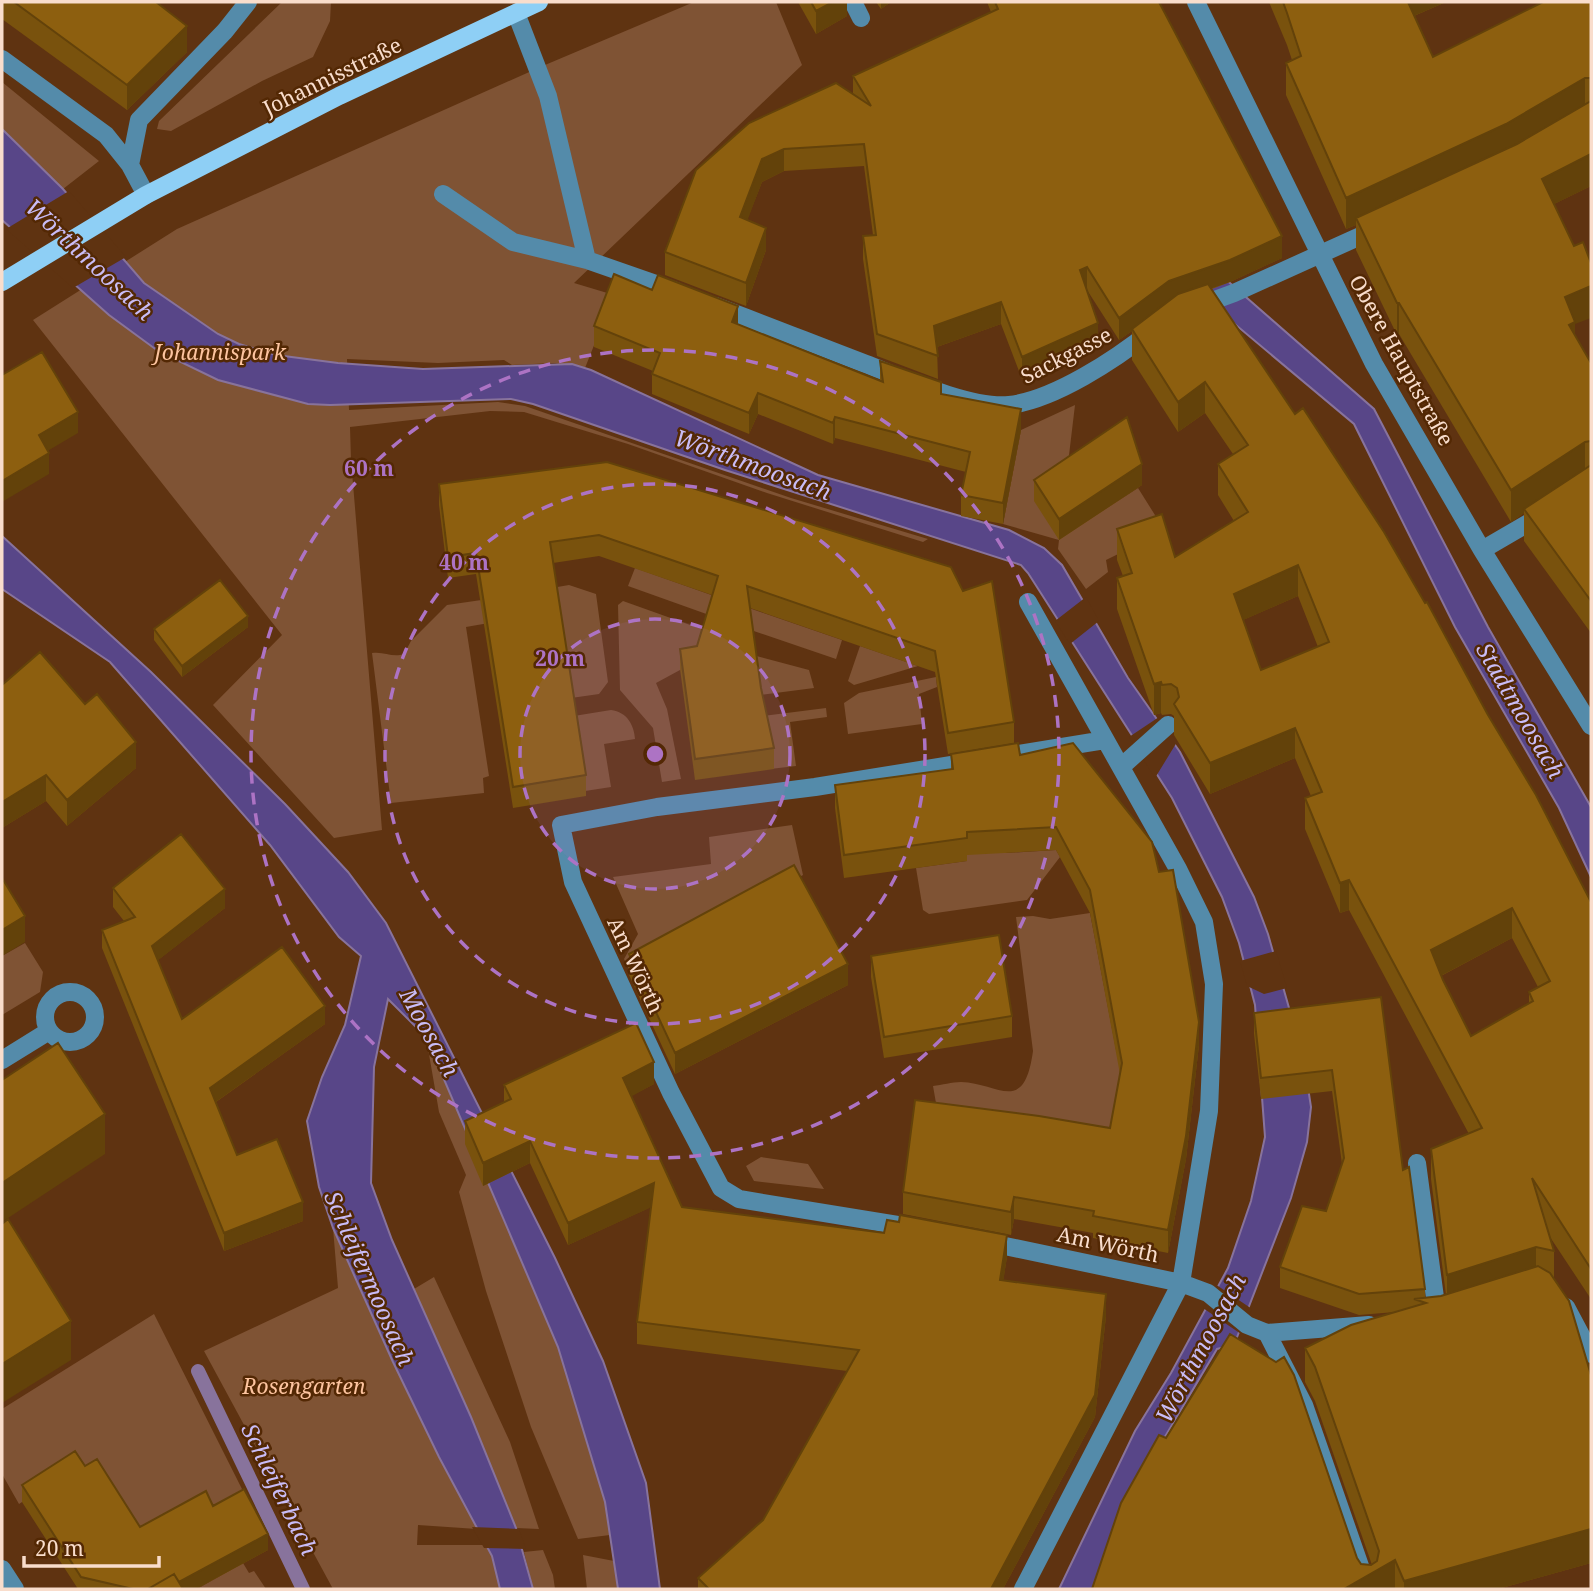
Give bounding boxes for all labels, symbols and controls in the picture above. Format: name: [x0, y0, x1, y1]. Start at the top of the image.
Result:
street label: Johannisstraße: [257, 30, 406, 122]
water label: Wörthmoosach: [19, 191, 161, 327]
street label: Obere Hauptstraße: [1343, 270, 1461, 450]
street label: Sackgasse: [1016, 320, 1116, 390]
park label: Johannispark: [150, 338, 287, 366]
water label: Wörthmoosach: [670, 421, 836, 507]
text: 60 m: [344, 454, 394, 482]
text: 40 m: [439, 548, 489, 576]
water label: Stadtmoosach: [1469, 636, 1573, 784]
text: 20 m: [535, 644, 585, 672]
centre of rings: [643, 742, 667, 766]
street label: Am Wörth: [601, 912, 671, 1018]
water label: Moosach: [392, 981, 468, 1082]
water label: Schleifermoosach: [317, 1186, 423, 1371]
street label: Am Wörth: [1054, 1220, 1162, 1268]
water label: Wörthmoosach: [1147, 1268, 1253, 1428]
park label: Rosengarten: [242, 1372, 366, 1400]
water label: Schleiferbach: [234, 1418, 326, 1561]
scale bar: [24, 1524, 159, 1568]
text: 20 m: [35, 1534, 84, 1562]

